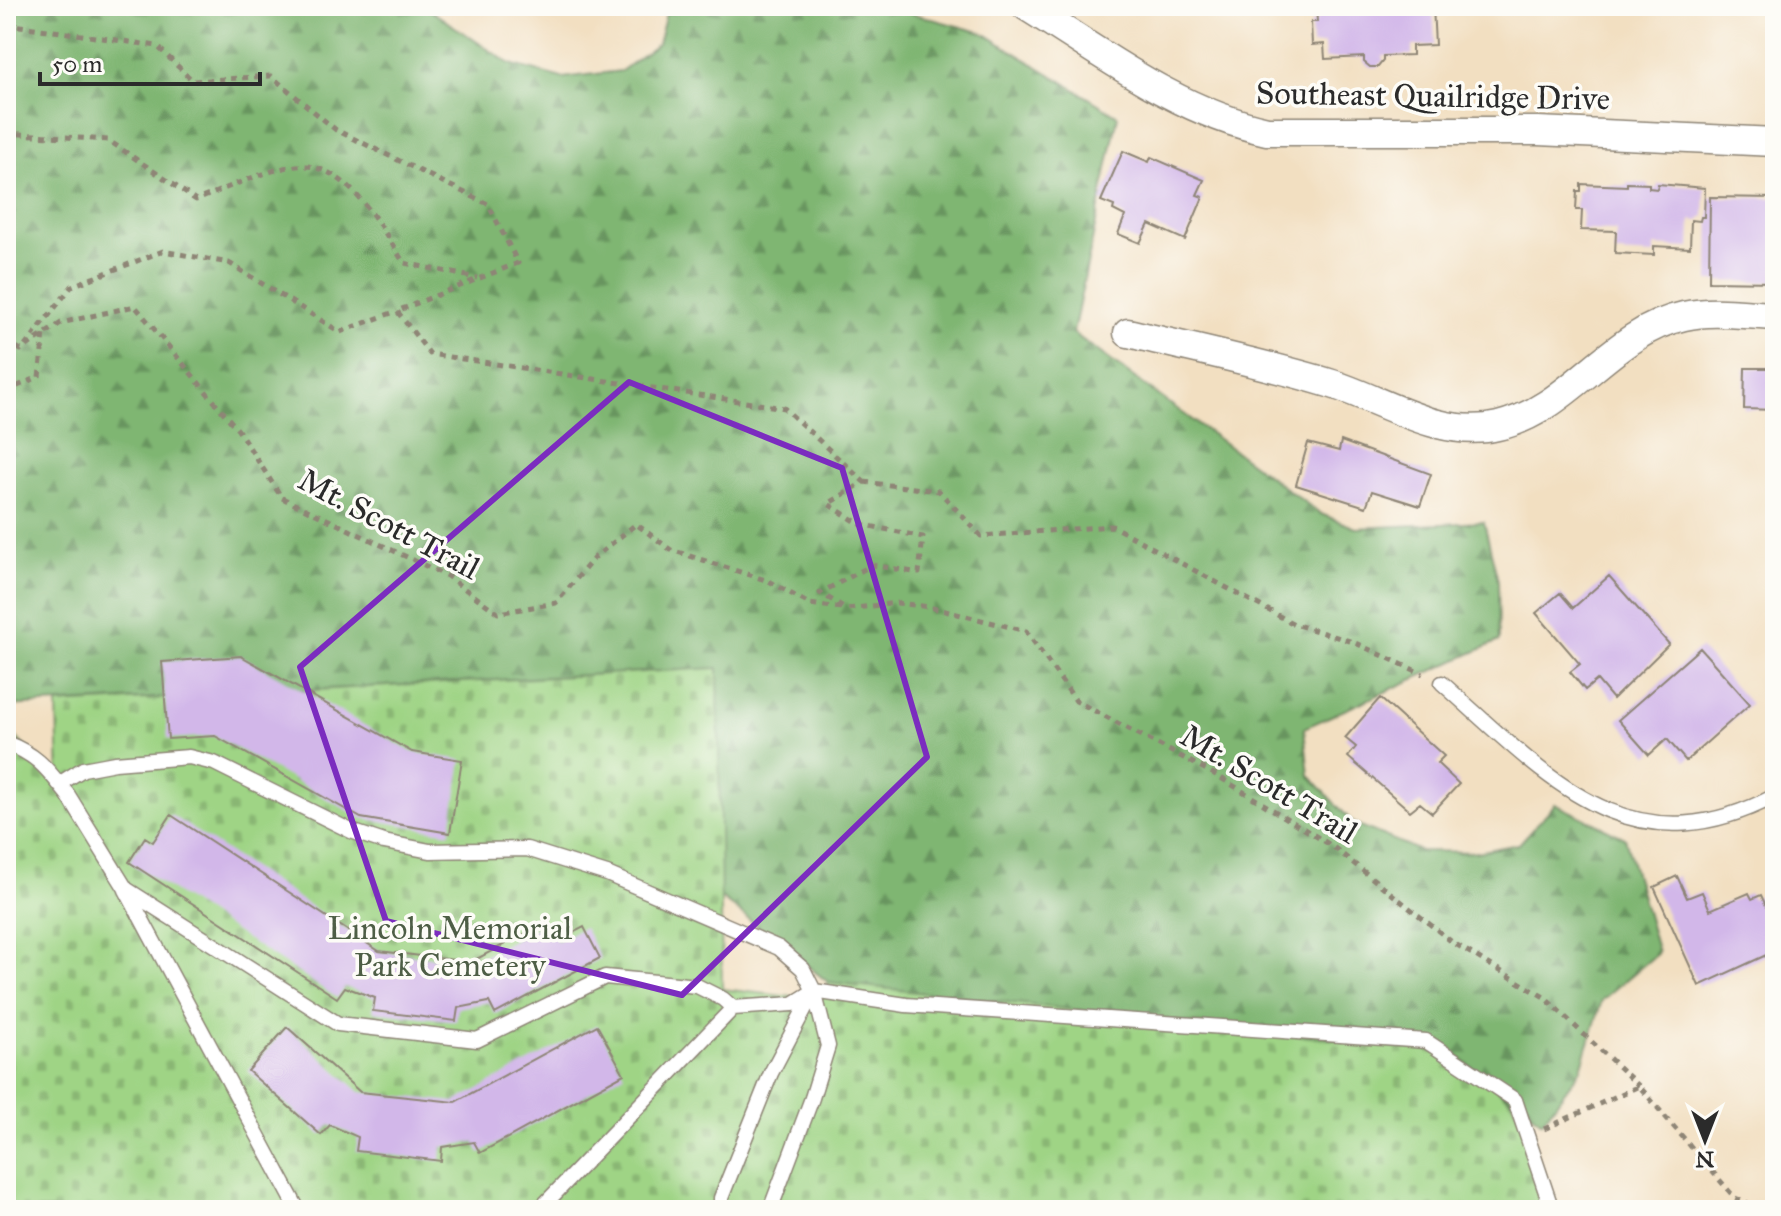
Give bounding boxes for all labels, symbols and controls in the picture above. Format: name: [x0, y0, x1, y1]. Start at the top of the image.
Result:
scale bar: [40, 36, 260, 86]
text: 50 m: [52, 49, 102, 79]
street label: Southeast Quailridge Drive: [1256, 73, 1610, 119]
street label: Mt. Scott Trail: [292, 460, 487, 588]
street label: Mt. Scott Trail: [1173, 716, 1365, 852]
park label: Lincoln Memorial Park Cemetery: [328, 909, 573, 985]
north arrow: [1665, 1100, 1745, 1180]
text: N: [1695, 1146, 1714, 1173]

